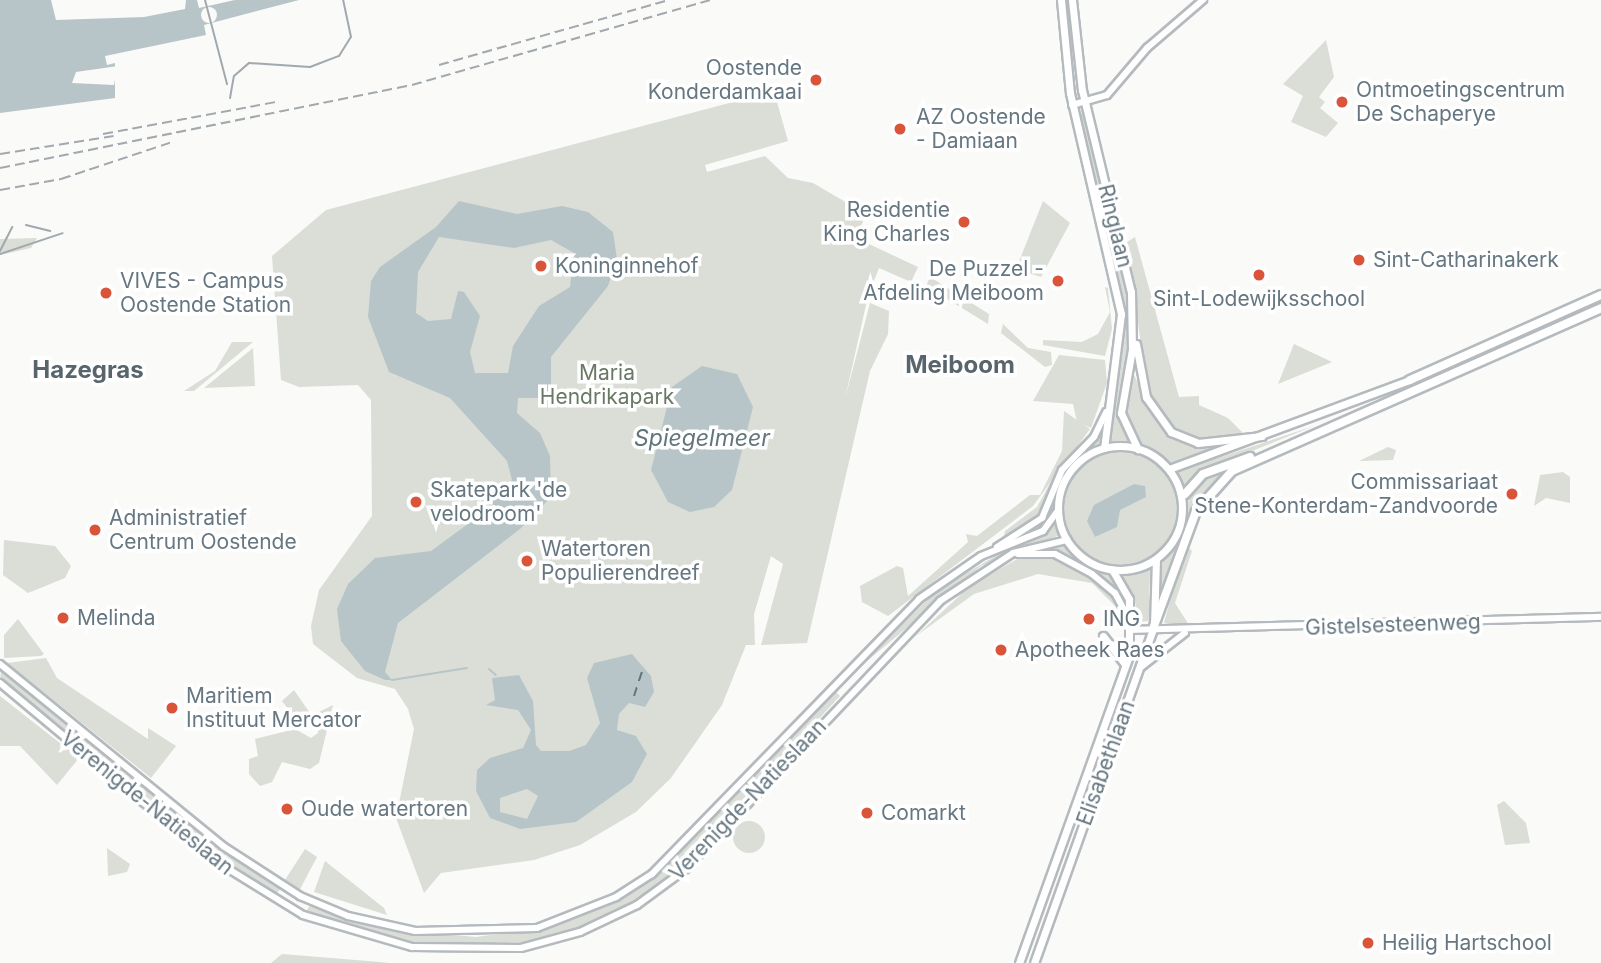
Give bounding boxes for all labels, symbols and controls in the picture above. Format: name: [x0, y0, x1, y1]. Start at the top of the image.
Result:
place label: Oostende Konderdamkaai: [648, 55, 802, 105]
marker: Oostende Konderdamkaai: [808, 72, 824, 88]
place label: Ontmoetingscentrum De Schaperye: [1356, 77, 1565, 127]
marker: Ontmoetingscentrum De Schaperye: [1334, 94, 1350, 110]
place label: AZ Oostende - Damiaan: [916, 104, 1046, 154]
marker: AZ Oostende - Damiaan: [890, 119, 910, 139]
street label: Ringlaan: [1092, 182, 1138, 270]
place label: Residentie King Charles: [823, 197, 950, 247]
marker: Residentie King Charles: [956, 214, 972, 230]
place label: Sint-Catharinakerk: [1373, 247, 1559, 273]
marker: Sint-Catharinakerk: [1351, 252, 1367, 268]
place label: Koninginnehof: [555, 253, 699, 279]
place label: De Puzzel - Afdeling Meiboom: [863, 256, 1044, 306]
marker: Koninginnehof: [533, 258, 549, 274]
marker: Sint-Lodewijksschool: [1251, 267, 1267, 283]
place label: VIVES - Campus Oostende Station: [120, 268, 291, 318]
marker: De Puzzel - Afdeling Meiboom: [1050, 273, 1066, 289]
marker: VIVES - Campus Oostende Station: [98, 285, 114, 301]
place label: Sint-Lodewijksschool: [1153, 286, 1365, 312]
district label: Meiboom: [905, 351, 1015, 379]
district label: Hazegras: [32, 356, 144, 384]
park label: Maria Hendrikapark: [540, 360, 674, 410]
water label: Spiegelmeer: [634, 424, 770, 452]
place label: Commissariaat Stene-Konterdam-Zandvoorde: [1194, 469, 1498, 519]
place label: Skatepark 'de velodroom': [430, 477, 567, 527]
marker: Commissariaat Stene-Konterdam-Zandvoorde: [1504, 486, 1520, 502]
marker: Skatepark 'de velodroom': [408, 494, 424, 510]
place label: Administratief Centrum Oostende: [109, 505, 297, 555]
marker: Administratief Centrum Oostende: [87, 522, 103, 538]
place label: Watertoren Populierendreef: [541, 536, 699, 586]
marker: Watertoren Populierendreef: [519, 553, 535, 569]
place label: Melinda: [77, 605, 155, 631]
place label: ING: [1103, 606, 1140, 632]
street label: Gistelsesteenweg: [1305, 609, 1481, 641]
marker: Melinda: [55, 610, 71, 626]
marker: ING: [1081, 611, 1097, 627]
place label: Apotheek Raes: [1015, 637, 1165, 663]
marker: Apotheek Raes: [993, 642, 1009, 658]
place label: Maritiem Instituut Mercator: [186, 683, 361, 733]
street label: Elisabethlaan: [1072, 697, 1140, 829]
marker: Maritiem Instituut Mercator: [164, 700, 180, 716]
street label: Verenigde-Natieslaan: [664, 714, 832, 886]
street label: Verenigde-Natieslaan: [56, 726, 238, 880]
place label: Oude watertoren: [301, 796, 468, 822]
place label: Comarkt: [881, 800, 966, 826]
marker: Oude watertoren: [279, 801, 295, 817]
marker: Comarkt: [859, 805, 875, 821]
place label: Heilig Hartschool: [1382, 930, 1552, 956]
marker: Heilig Hartschool: [1360, 935, 1376, 951]

